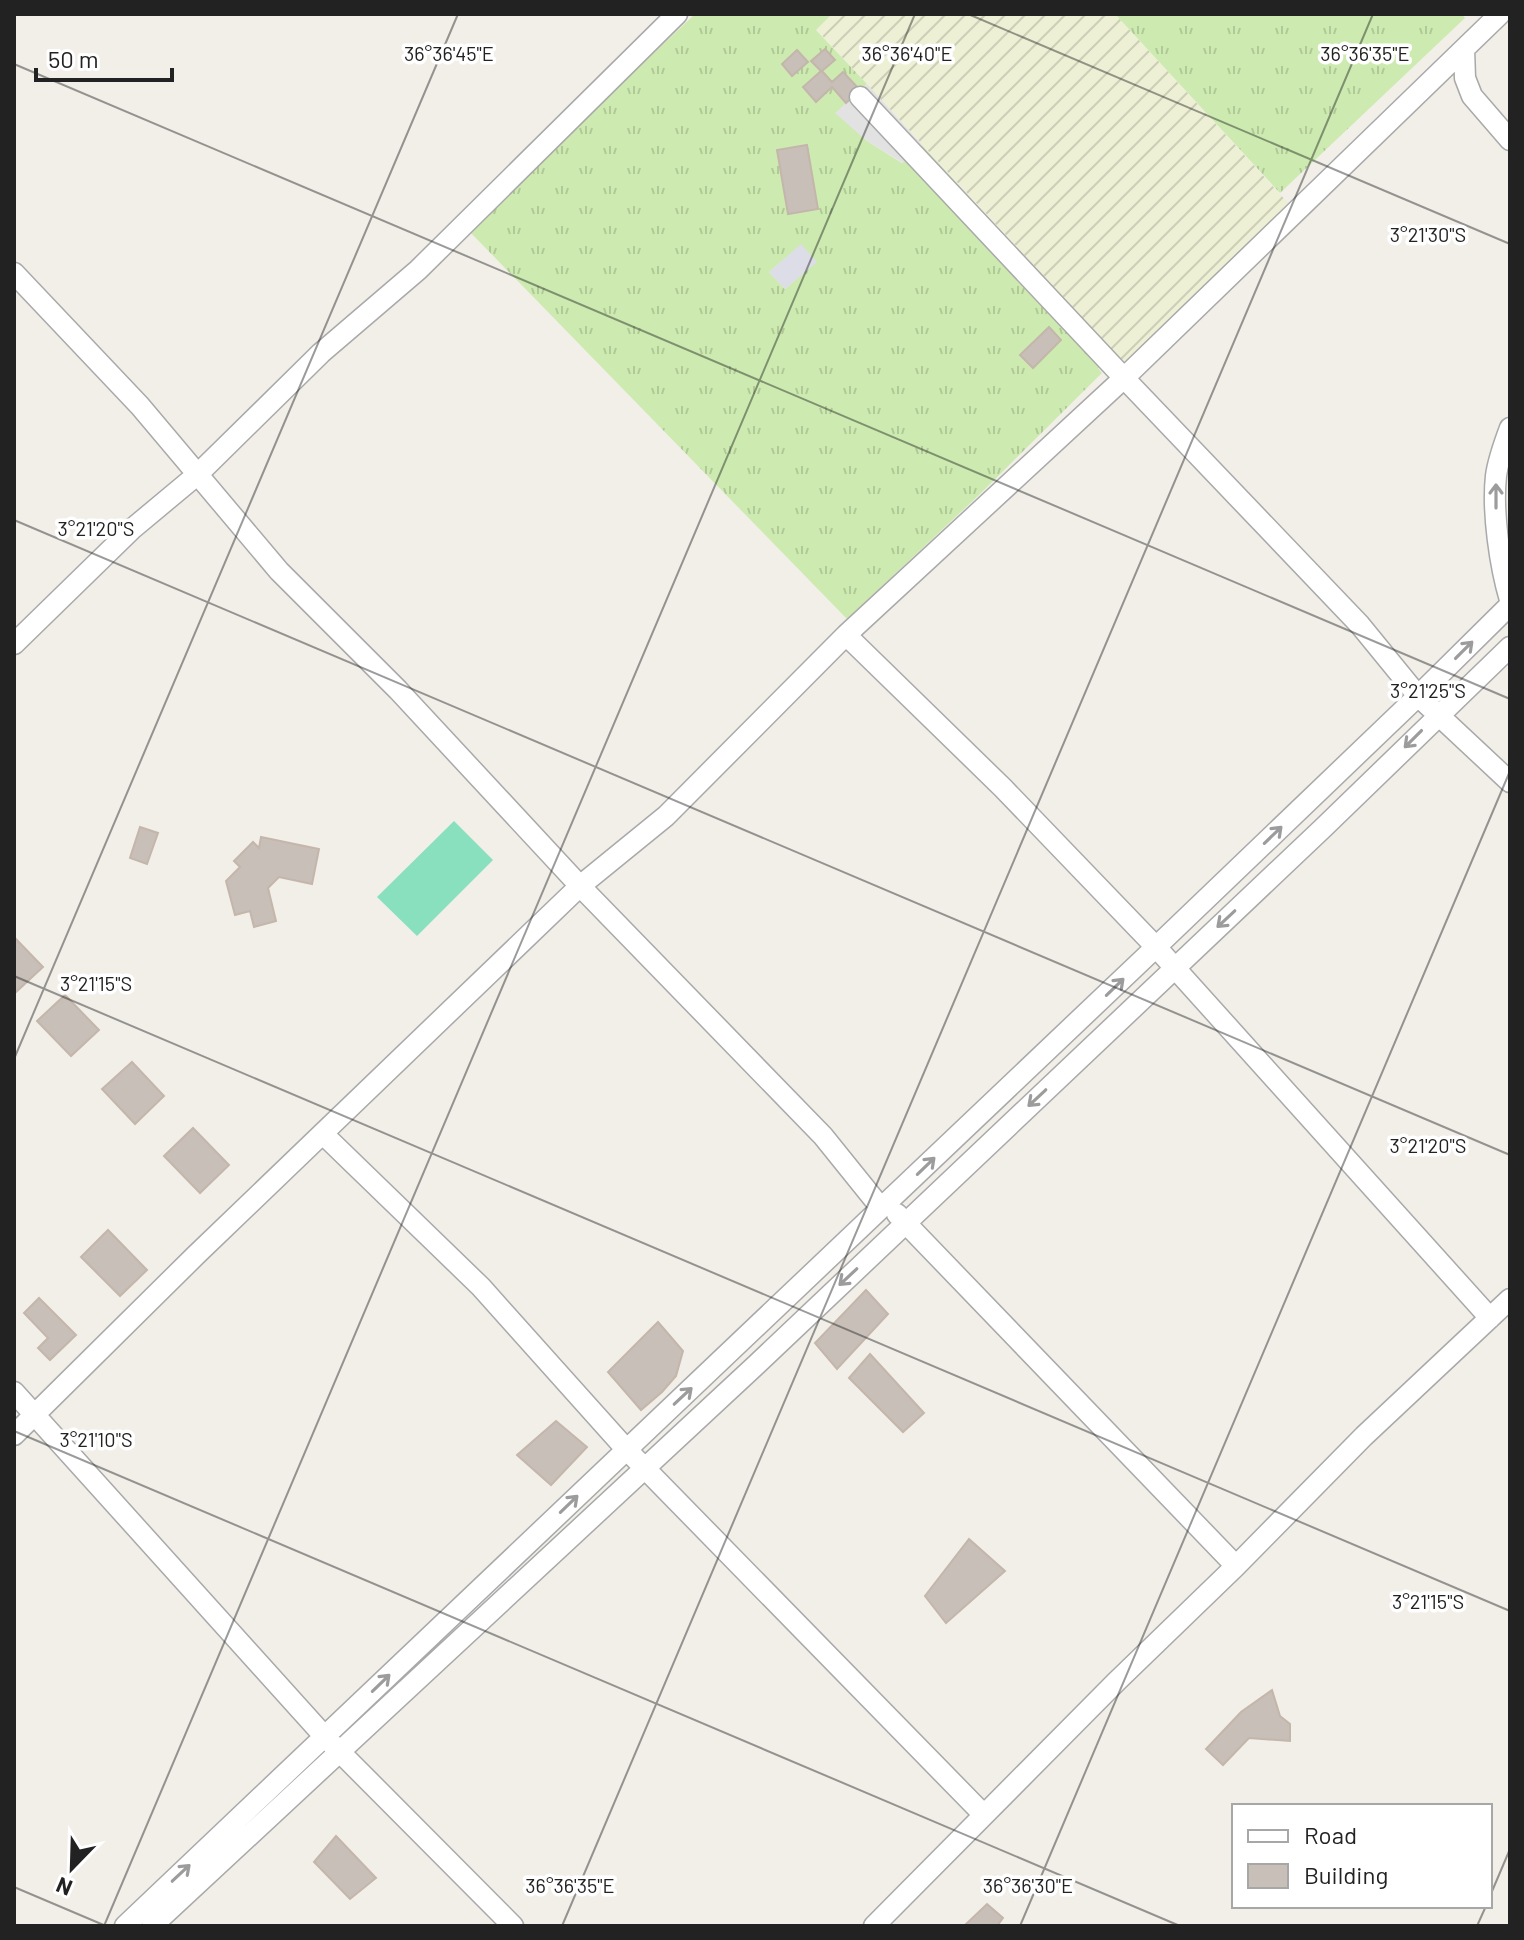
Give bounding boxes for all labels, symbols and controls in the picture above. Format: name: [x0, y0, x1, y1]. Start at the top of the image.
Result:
scale bar: [36, 32, 172, 82]
text: 36°36'45"E: [404, 41, 494, 65]
text: 36°36'40"E: [862, 41, 952, 65]
text: 36°36'35"E: [1320, 41, 1410, 65]
text: 50 m: [48, 44, 99, 73]
text: 3°21'30"S: [1390, 222, 1466, 246]
one-way arrow: [1488, 483, 1504, 510]
text: 3°21'20"S: [58, 516, 134, 540]
one-way arrow: [1454, 641, 1474, 660]
text: 3°21'25"S: [1390, 678, 1466, 702]
one-way arrow: [1404, 729, 1423, 748]
one-way arrow: [1263, 826, 1283, 844]
one-way arrow: [1216, 910, 1236, 929]
text: 3°21'15"S: [60, 971, 132, 995]
one-way arrow: [1104, 978, 1124, 996]
one-way arrow: [1027, 1089, 1047, 1108]
text: 3°21'20"S: [1390, 1133, 1466, 1157]
one-way arrow: [916, 1156, 936, 1175]
one-way arrow: [839, 1267, 858, 1286]
one-way arrow: [673, 1386, 693, 1405]
text: 3°21'10"S: [59, 1427, 133, 1451]
one-way arrow: [559, 1494, 579, 1513]
text: 3°21'15"S: [1392, 1589, 1464, 1613]
one-way arrow: [371, 1675, 391, 1693]
legend: [1232, 1804, 1492, 1908]
text: Road: [1304, 1820, 1357, 1849]
north arrow: [32, 1828, 112, 1908]
text: Building: [1304, 1860, 1388, 1889]
one-way arrow: [171, 1864, 191, 1882]
text: N: [52, 1873, 76, 1902]
text: 36°36'35"E: [525, 1873, 615, 1897]
text: 36°36'30"E: [983, 1873, 1073, 1897]

